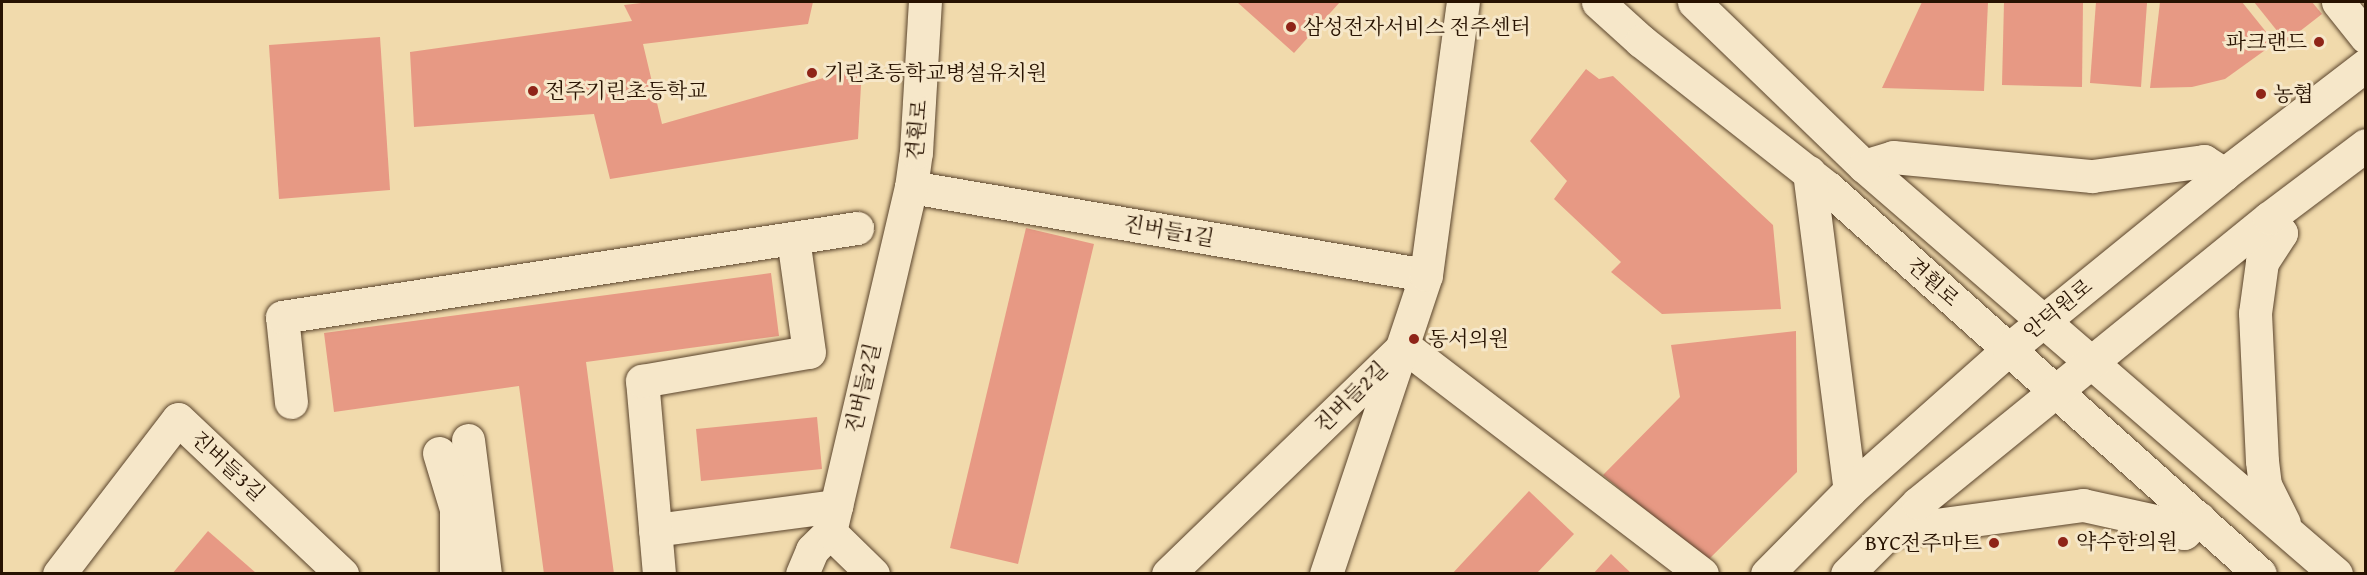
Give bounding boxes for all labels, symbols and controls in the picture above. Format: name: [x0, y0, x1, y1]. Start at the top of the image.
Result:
place label: 삼성전자서비스 전주센터: [1303, 14, 1531, 40]
marker: 삼성전자서비스 전주센터: [1284, 20, 1298, 34]
place label: 파크랜드: [2226, 29, 2307, 55]
marker: 파크랜드: [2312, 35, 2326, 49]
place label: 기린초등학교병설유치원: [824, 60, 1047, 86]
marker: 기린초등학교병설유치원: [805, 66, 819, 80]
place label: 전주기린초등학교: [545, 78, 707, 104]
place label: 농협: [2273, 81, 2314, 107]
marker: 전주기린초등학교: [526, 84, 540, 98]
marker: 농협: [2254, 87, 2268, 101]
street label: 견훤로: [902, 99, 932, 161]
street label: 진버들1길: [1122, 211, 1216, 251]
street label: 견훤로: [1902, 252, 1964, 312]
street label: 안덕원로: [2019, 274, 2097, 344]
place label: 동서의원: [1428, 326, 1509, 352]
marker: 동서의원: [1405, 330, 1423, 348]
street label: 진버들2길: [840, 341, 886, 435]
street label: 진버들2길: [1309, 356, 1393, 438]
street label: 진버들3길: [186, 426, 270, 506]
place label: 약수한의원: [2076, 529, 2177, 555]
place label: BYC전주마트: [1865, 530, 1982, 556]
marker: 약수한의원: [2054, 533, 2072, 551]
marker: BYC전주마트: [1987, 536, 2001, 550]

